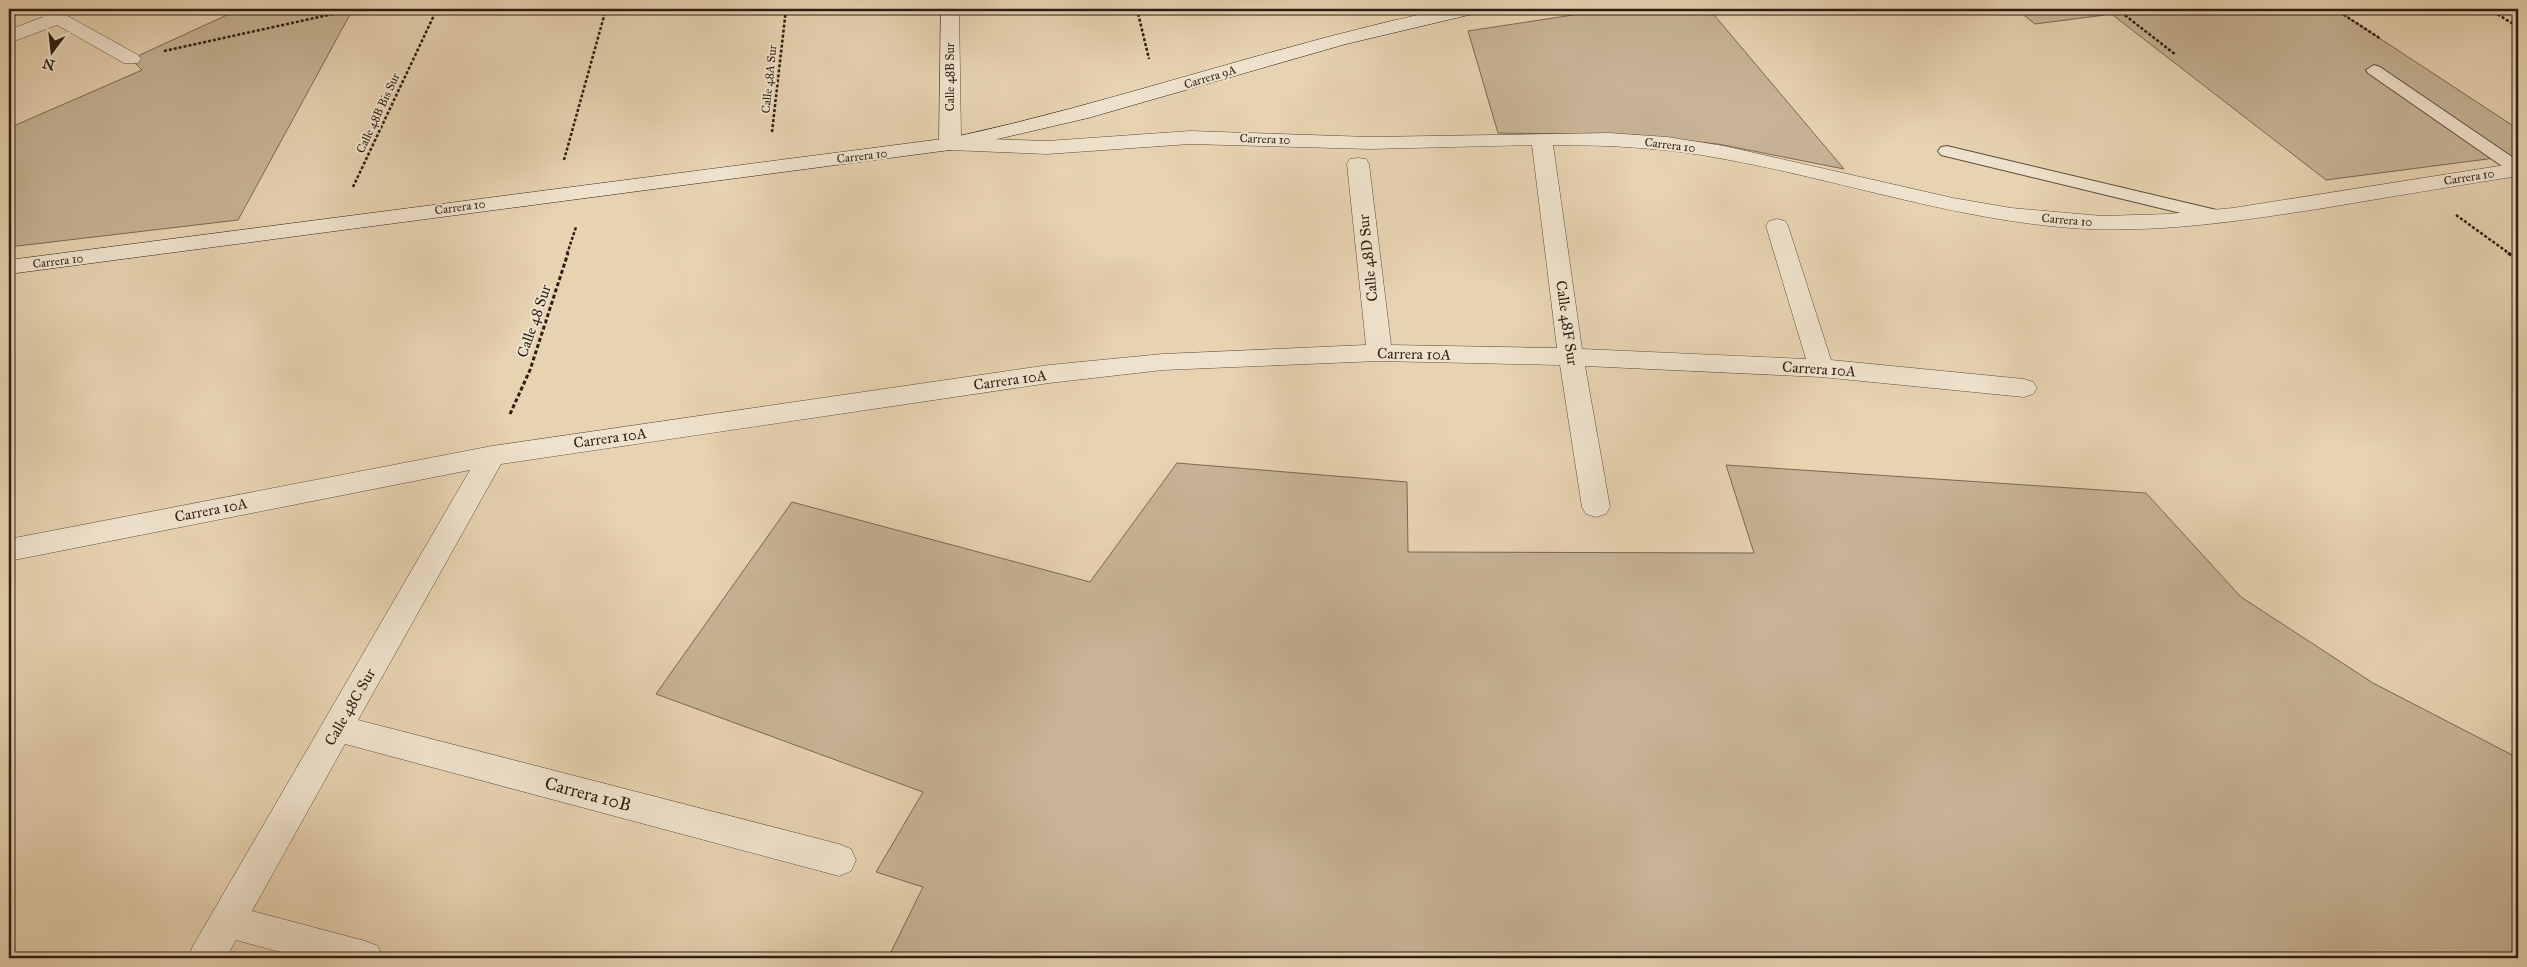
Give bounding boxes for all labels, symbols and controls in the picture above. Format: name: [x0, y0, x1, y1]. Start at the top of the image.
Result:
north arrow: [28, 28, 78, 78]
street label: Calle 48B Sur: [943, 42, 957, 111]
street label: Calle 48A Sur: [758, 44, 780, 114]
text: N: [41, 54, 57, 74]
street label: Carrera 9A: [1182, 62, 1238, 92]
street label: Calle 48B Bis Sur: [353, 70, 403, 155]
street label: Carrera 10: [1239, 131, 1291, 147]
street label: Carrera 10: [1644, 135, 1696, 155]
street label: Carrera 10: [836, 146, 888, 166]
street label: Carrera 10: [2443, 166, 2495, 188]
street label: Carrera 10: [434, 197, 486, 217]
street label: Carrera 10: [2041, 211, 2093, 229]
street label: Calle 48D Sur: [1354, 213, 1382, 303]
street label: Carrera 10: [32, 251, 84, 271]
street label: Calle 48F Sur: [1552, 279, 1582, 367]
street label: Calle 48 Sur: [513, 282, 555, 360]
street label: Carrera 10A: [1377, 344, 1451, 364]
street label: Carrera 10A: [1782, 357, 1856, 381]
street label: Carrera 10A: [972, 366, 1048, 394]
street label: Carrera 10A: [572, 424, 648, 452]
street label: Carrera 10A: [173, 494, 249, 526]
street label: Calle 48C Sur: [321, 665, 380, 749]
street label: Carrera 10B: [542, 772, 634, 816]

